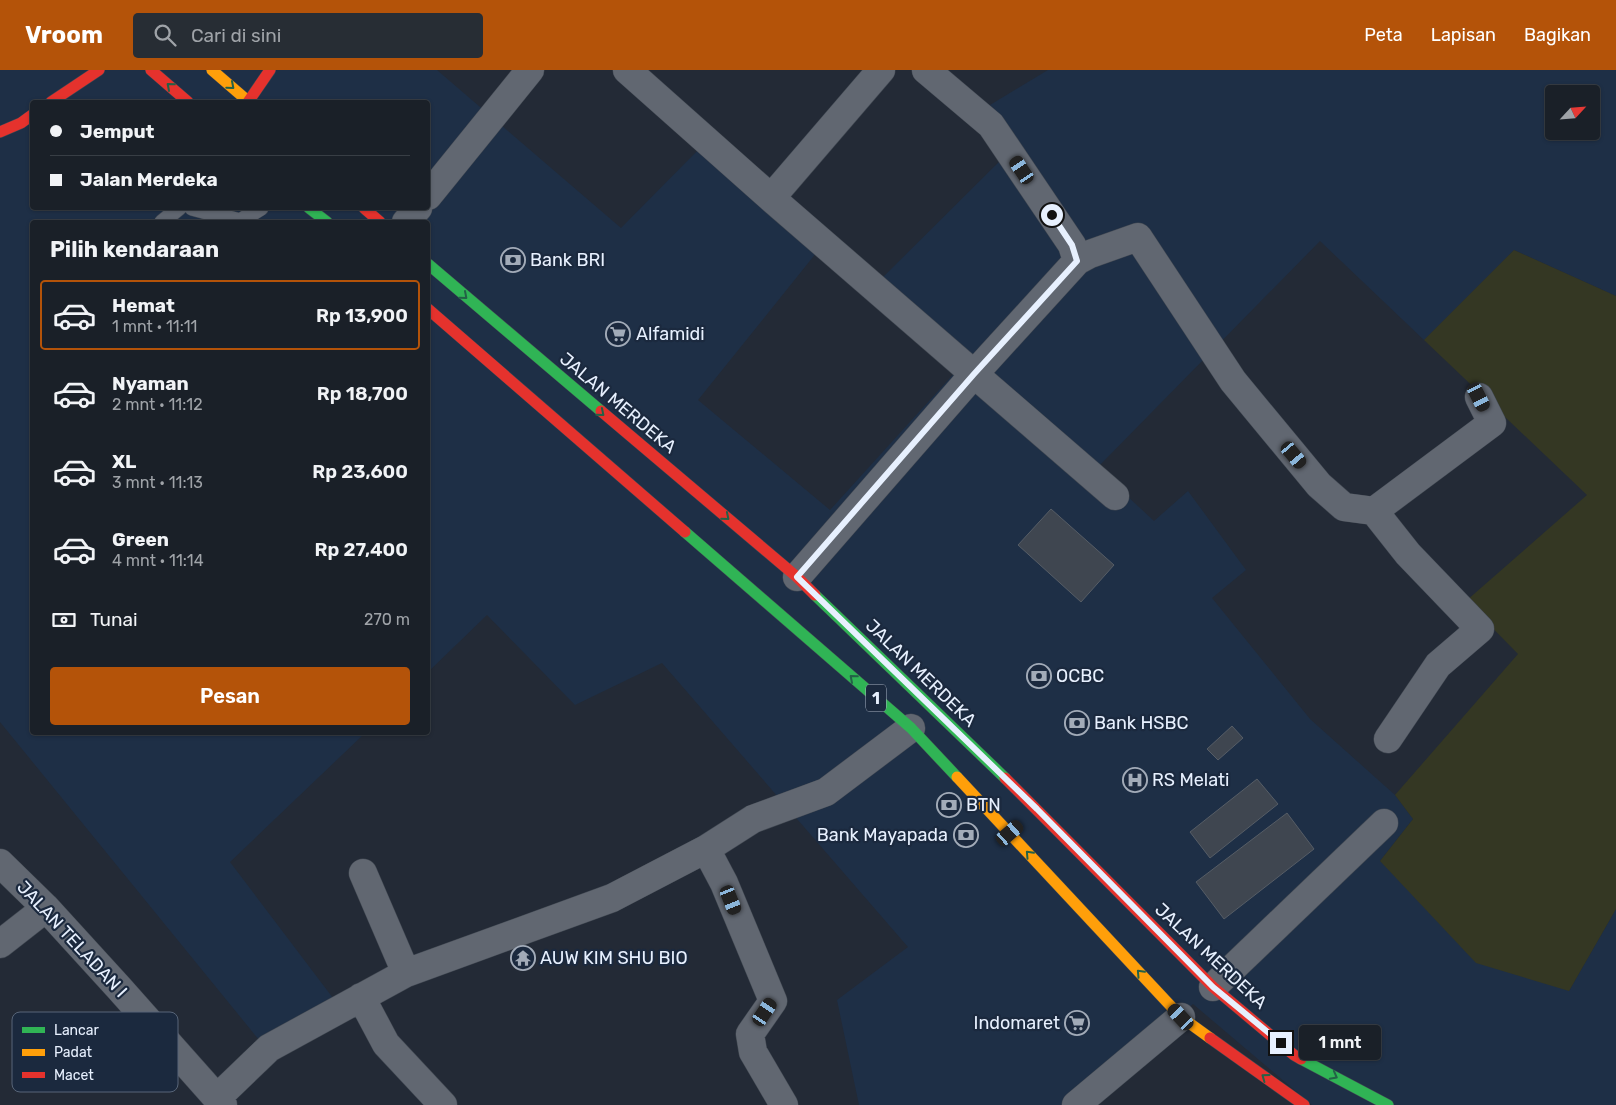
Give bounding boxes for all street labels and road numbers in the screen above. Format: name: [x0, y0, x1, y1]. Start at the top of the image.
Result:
street label: JALAN MERDEKA: [555, 348, 681, 458]
street label: JALAN MERDEKA: [861, 615, 981, 731]
road number: 1: [866, 684, 886, 711]
street label: JALAN TELADAN I: [12, 876, 132, 1002]
street label: JALAN MERDEKA: [1150, 898, 1272, 1014]

